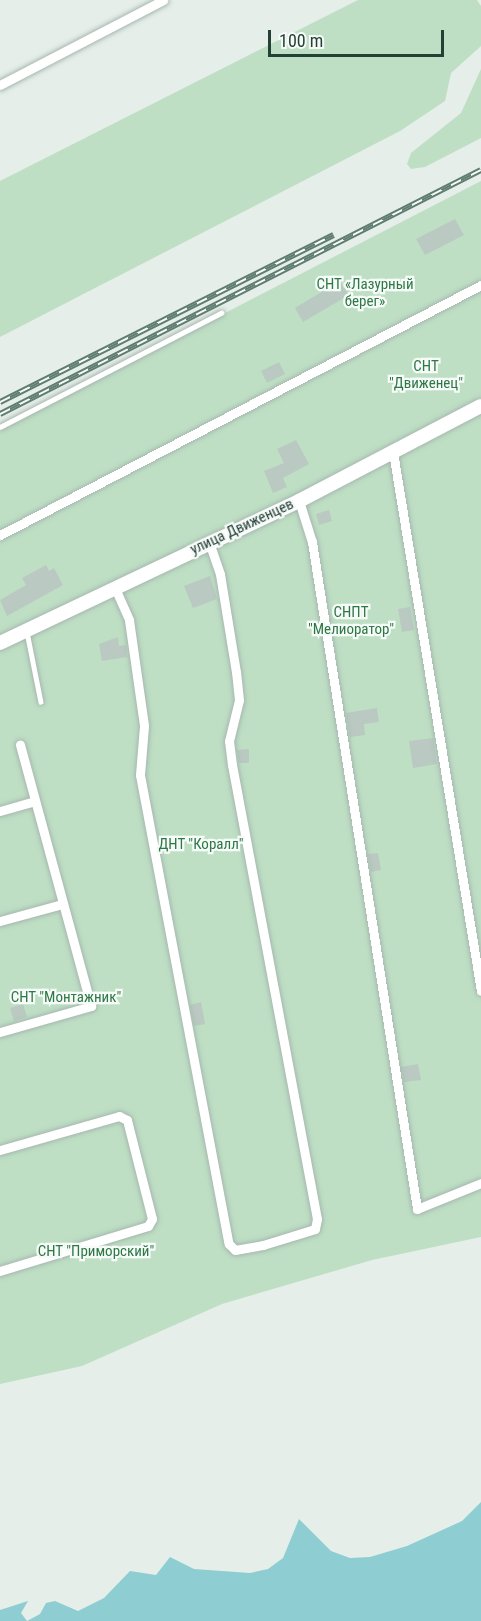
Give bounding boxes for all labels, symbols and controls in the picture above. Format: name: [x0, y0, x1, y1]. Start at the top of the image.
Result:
scale bar: [271, 18, 446, 56]
text: 100 m: [279, 30, 323, 51]
park label: СНТ «Лазурный берег»: [316, 275, 414, 310]
park label: СНТ "Движенец": [389, 357, 463, 392]
street label: улица Движенцев: [188, 495, 296, 559]
park label: СНПТ "Мелиоратор": [308, 603, 394, 638]
park label: ДНТ "Коралл": [158, 836, 244, 854]
park label: СНТ "Монтажник": [11, 989, 121, 1007]
park label: СНТ "Приморский": [38, 1243, 154, 1261]

